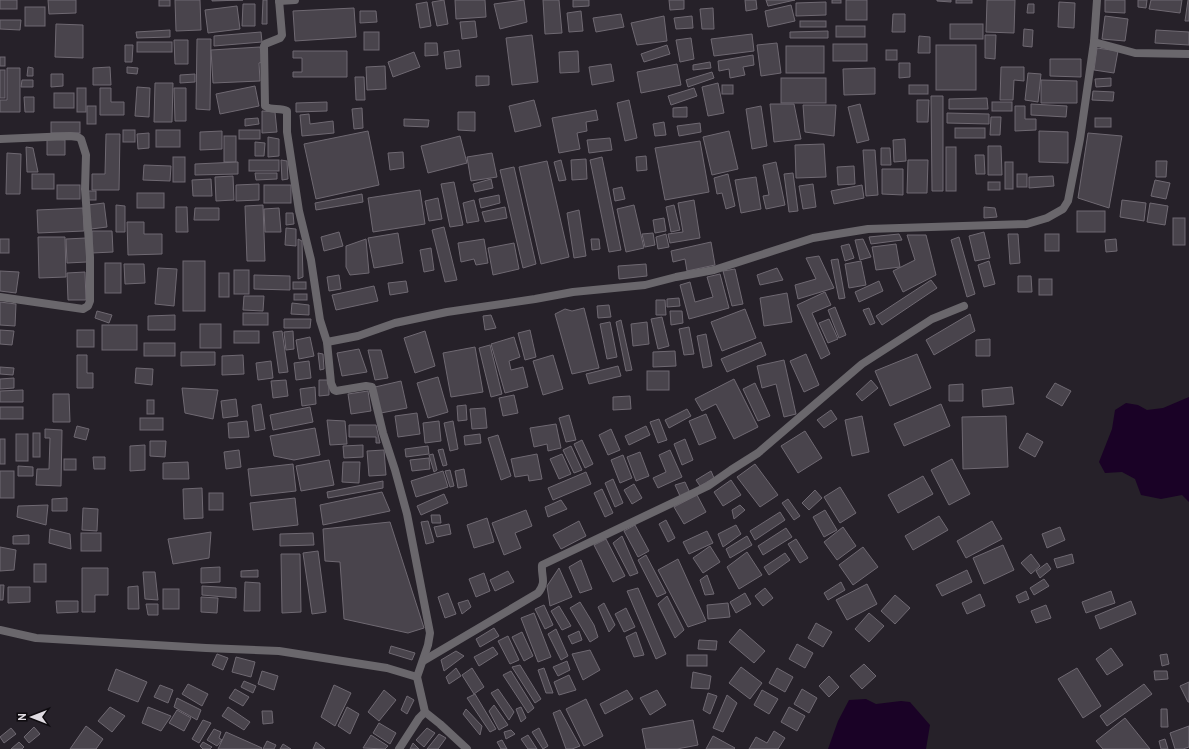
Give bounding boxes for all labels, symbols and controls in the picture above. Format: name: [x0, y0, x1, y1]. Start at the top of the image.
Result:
north arrow: [12, 697, 52, 737]
text: N: [16, 713, 30, 721]

